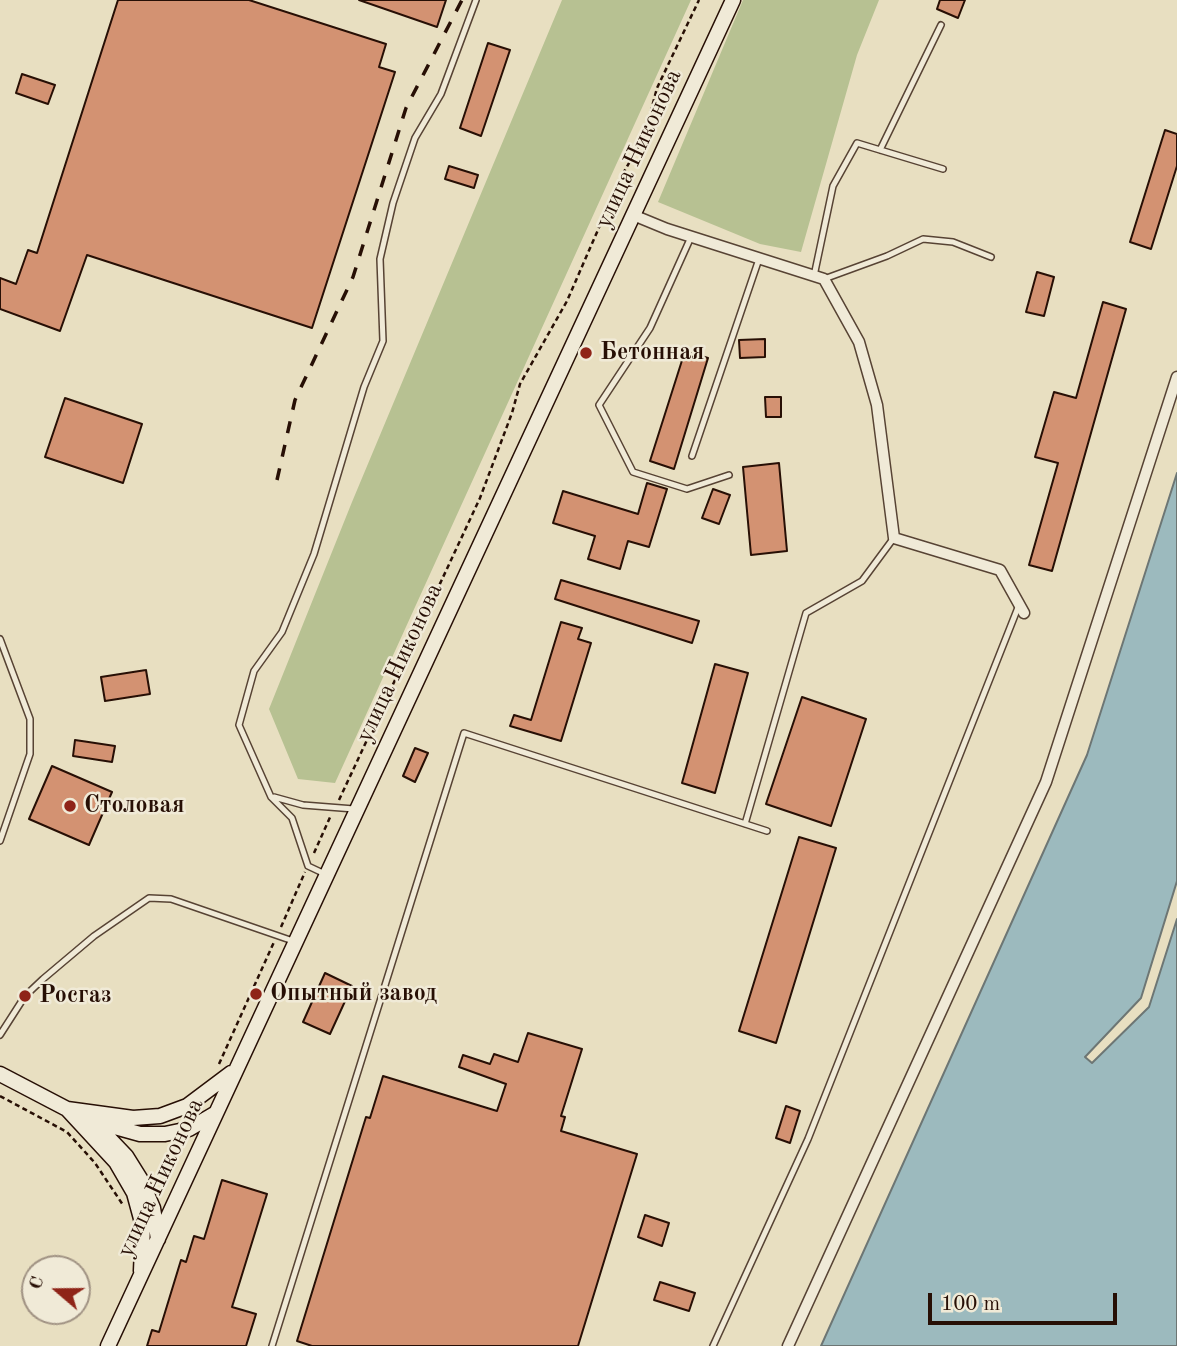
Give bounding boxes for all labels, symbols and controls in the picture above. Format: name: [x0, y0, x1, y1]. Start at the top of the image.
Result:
street label: улица Никонова: [590, 65, 688, 233]
place label: Бетонная: [600, 339, 704, 367]
marker: Бетонная: [578, 345, 594, 361]
street label: улица Никонова: [351, 579, 449, 747]
place label: Столовая: [84, 792, 185, 820]
marker: Столовая: [62, 798, 78, 814]
place label: Опытный завод: [270, 980, 437, 1008]
place label: Росгаз: [39, 982, 111, 1010]
marker: Опытный завод: [248, 986, 264, 1002]
marker: Росгаз: [17, 988, 33, 1004]
street label: улица Никонова: [112, 1094, 210, 1262]
north arrow: [21, 1255, 91, 1325]
text: С: [27, 1274, 49, 1292]
scale bar: [932, 1280, 1121, 1324]
text: 100 m: [941, 1294, 1000, 1315]

